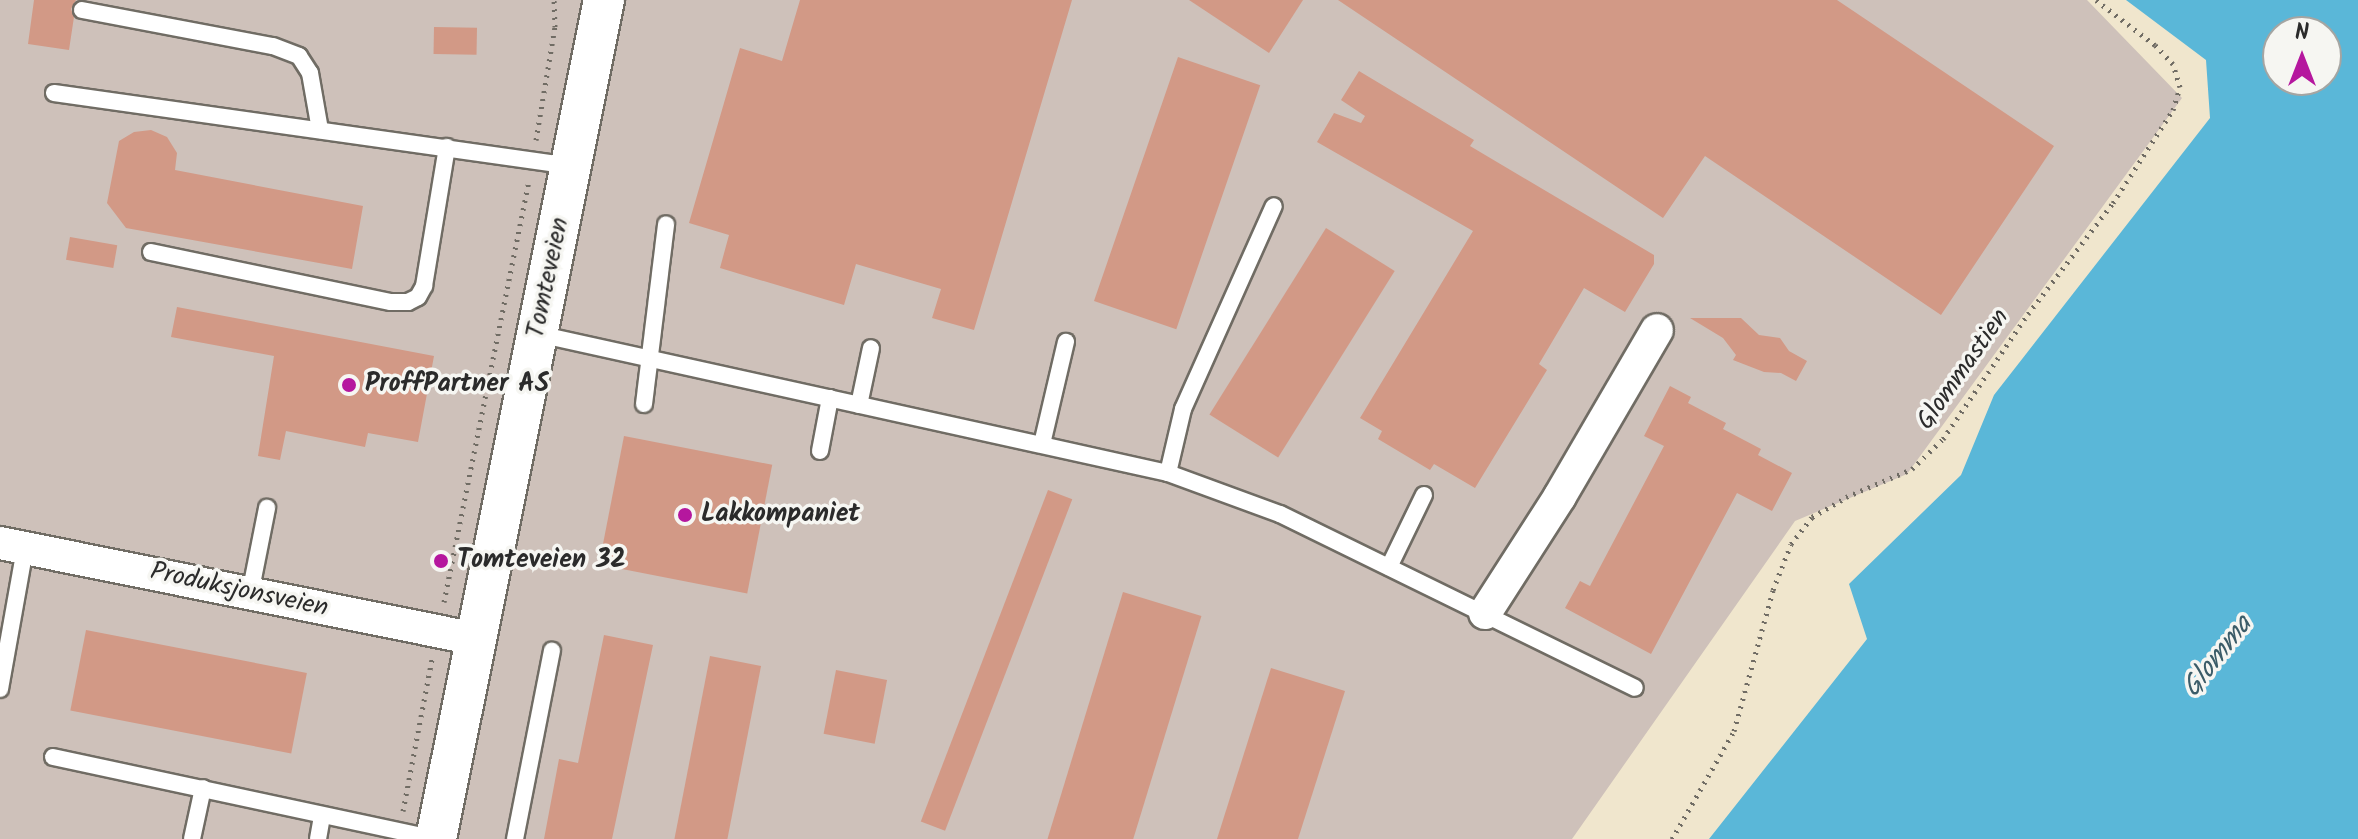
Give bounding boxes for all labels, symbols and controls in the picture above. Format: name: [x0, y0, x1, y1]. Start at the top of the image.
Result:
north arrow: [2262, 16, 2342, 96]
text: N: [2295, 16, 2309, 51]
street label: Tomteveien: [521, 215, 577, 341]
street label: Glommastien: [1911, 304, 2017, 436]
place label: ProffPartner AS: [365, 369, 549, 401]
marker: ProffPartner AS: [340, 376, 358, 394]
place label: Lakkompaniet: [701, 499, 860, 531]
marker: Lakkompaniet: [676, 506, 694, 524]
place label: Tomteveien 32: [457, 545, 626, 577]
marker: Tomteveien 32: [432, 552, 450, 570]
street label: Produksjonsveien: [147, 557, 331, 625]
water label: Glomma: [2176, 609, 2260, 705]

